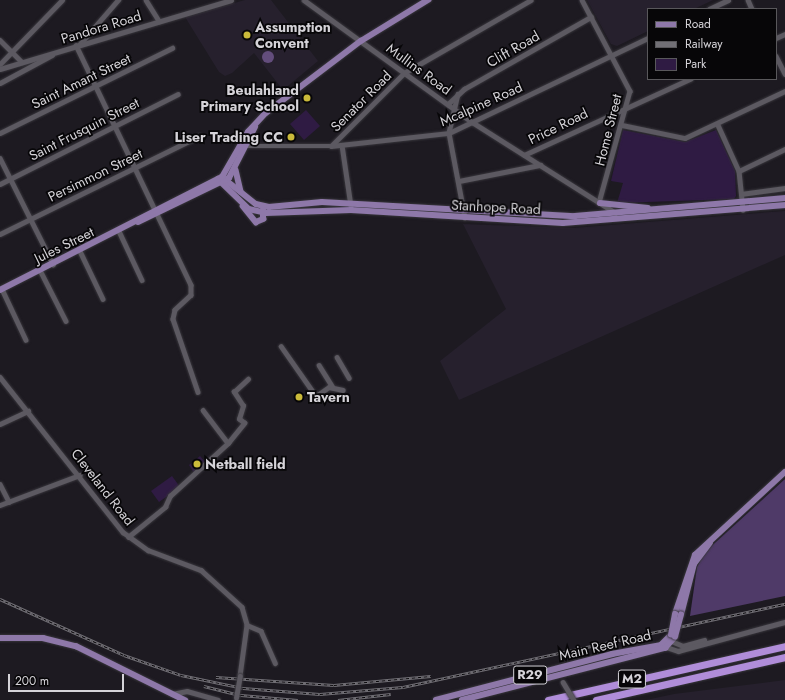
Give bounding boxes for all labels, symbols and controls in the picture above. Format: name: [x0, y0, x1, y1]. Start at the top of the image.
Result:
street label: Pandora Road: [59, 7, 143, 47]
legend: [647, 8, 777, 80]
text: Road: [685, 15, 711, 33]
place label: Assumption Convent: [255, 19, 331, 52]
street label: Clift Road: [484, 27, 542, 71]
marker: Assumption Convent: [242, 30, 252, 40]
text: Railway: [685, 35, 723, 53]
street label: Mullins Road: [383, 40, 455, 98]
street label: Saint Amant Street: [29, 50, 133, 112]
text: Park: [685, 55, 706, 73]
street label: Senator Road: [327, 67, 395, 135]
street label: Mcalpine Road: [437, 78, 525, 130]
place label: Beulahland Primary School: [200, 82, 299, 114]
street label: Home Street: [591, 92, 625, 168]
marker: Beulahland Primary School: [302, 93, 312, 103]
street label: Saint Frusquin Street: [26, 94, 142, 164]
street label: Price Road: [525, 104, 591, 148]
place label: Liser Trading CC: [174, 129, 283, 145]
marker: Liser Trading CC: [286, 132, 296, 142]
street label: Persimmon Street: [45, 145, 145, 205]
street label: Stanhope Road: [451, 196, 541, 218]
street label: Jules Street: [31, 223, 97, 267]
place label: Tavern: [307, 389, 350, 405]
marker: Tavern: [294, 392, 304, 402]
street label: Cleveland Road: [68, 445, 138, 529]
place label: Netball field: [205, 456, 286, 472]
marker: Netball field: [192, 459, 202, 469]
street label: Main Reef Road: [557, 626, 653, 664]
road number: R29: [513, 664, 547, 686]
scale bar: [10, 666, 126, 692]
road number: M2: [617, 668, 647, 690]
text: 200 m: [15, 672, 49, 690]

